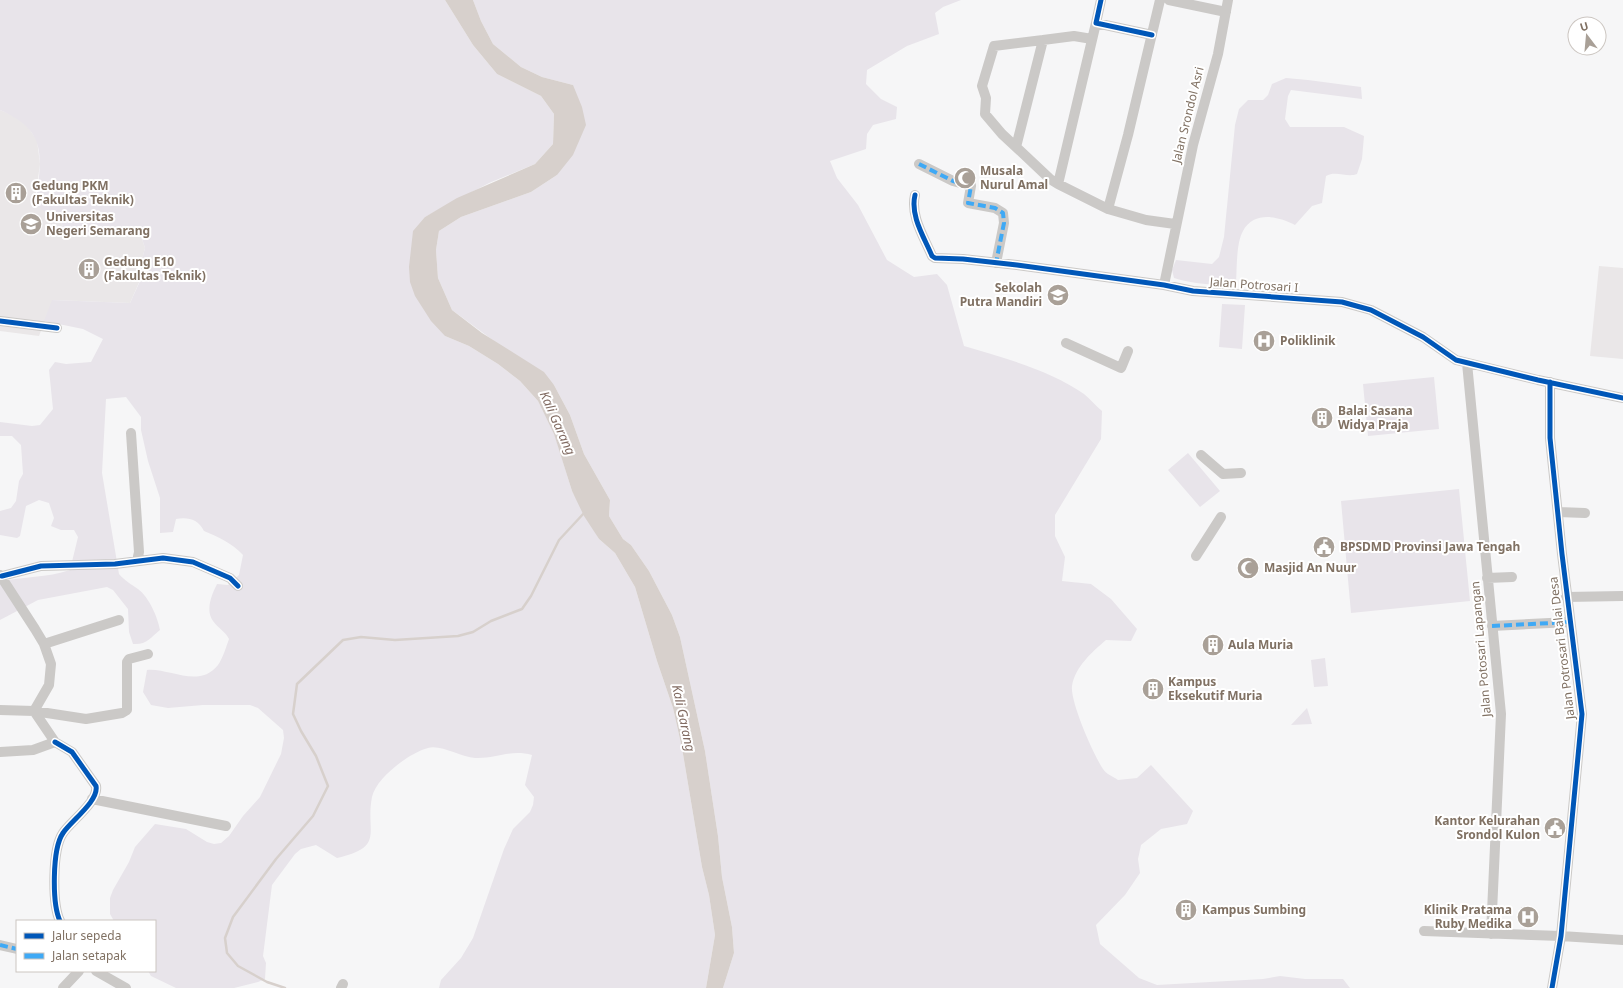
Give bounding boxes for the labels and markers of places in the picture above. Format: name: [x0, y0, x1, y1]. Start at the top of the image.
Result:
place label: Musala Nurul Amal: [980, 162, 1048, 193]
mosque icon: Musala Nurul Amal: [952, 165, 978, 191]
place label: Gedung PKM (Fakultas Teknik): [32, 177, 134, 208]
building icon: Gedung PKM (Fakultas Teknik): [3, 180, 29, 206]
place label: Universitas Negeri Semarang: [46, 208, 150, 239]
school or university icon: Universitas Negeri Semarang: [18, 211, 44, 237]
place label: Gedung E10 (Fakultas Teknik): [104, 253, 206, 284]
building icon: Gedung E10 (Fakultas Teknik): [76, 256, 102, 282]
place label: Sekolah Putra Mandiri: [960, 279, 1042, 310]
school or university icon: Sekolah Putra Mandiri: [1045, 282, 1071, 308]
hospital icon: Poliklinik: [1251, 328, 1277, 354]
place label: Poliklinik: [1280, 332, 1336, 349]
place label: Balai Sasana Widya Praja: [1338, 402, 1413, 433]
building icon: Balai Sasana Widya Praja: [1309, 405, 1335, 431]
public building icon: BPSDMD Provinsi Jawa Tengah: [1311, 534, 1337, 560]
place label: BPSDMD Provinsi Jawa Tengah: [1340, 538, 1520, 555]
mosque icon: Masjid An Nuur: [1235, 555, 1261, 581]
place label: Masjid An Nuur: [1264, 559, 1357, 576]
building icon: Aula Muria: [1200, 632, 1226, 658]
place label: Aula Muria: [1228, 636, 1293, 653]
place label: Kampus Eksekutif Muria: [1168, 673, 1262, 704]
building icon: Kampus Eksekutif Muria: [1140, 676, 1166, 702]
place label: Kantor Kelurahan Srondol Kulon: [1434, 812, 1540, 843]
public building icon: Kantor Kelurahan Srondol Kulon: [1542, 815, 1568, 841]
building icon: Kampus Sumbing: [1173, 897, 1199, 923]
place label: Kampus Sumbing: [1202, 901, 1306, 918]
place label: Klinik Pratama Ruby Medika: [1424, 901, 1512, 932]
hospital icon: Klinik Pratama Ruby Medika: [1515, 904, 1541, 930]

